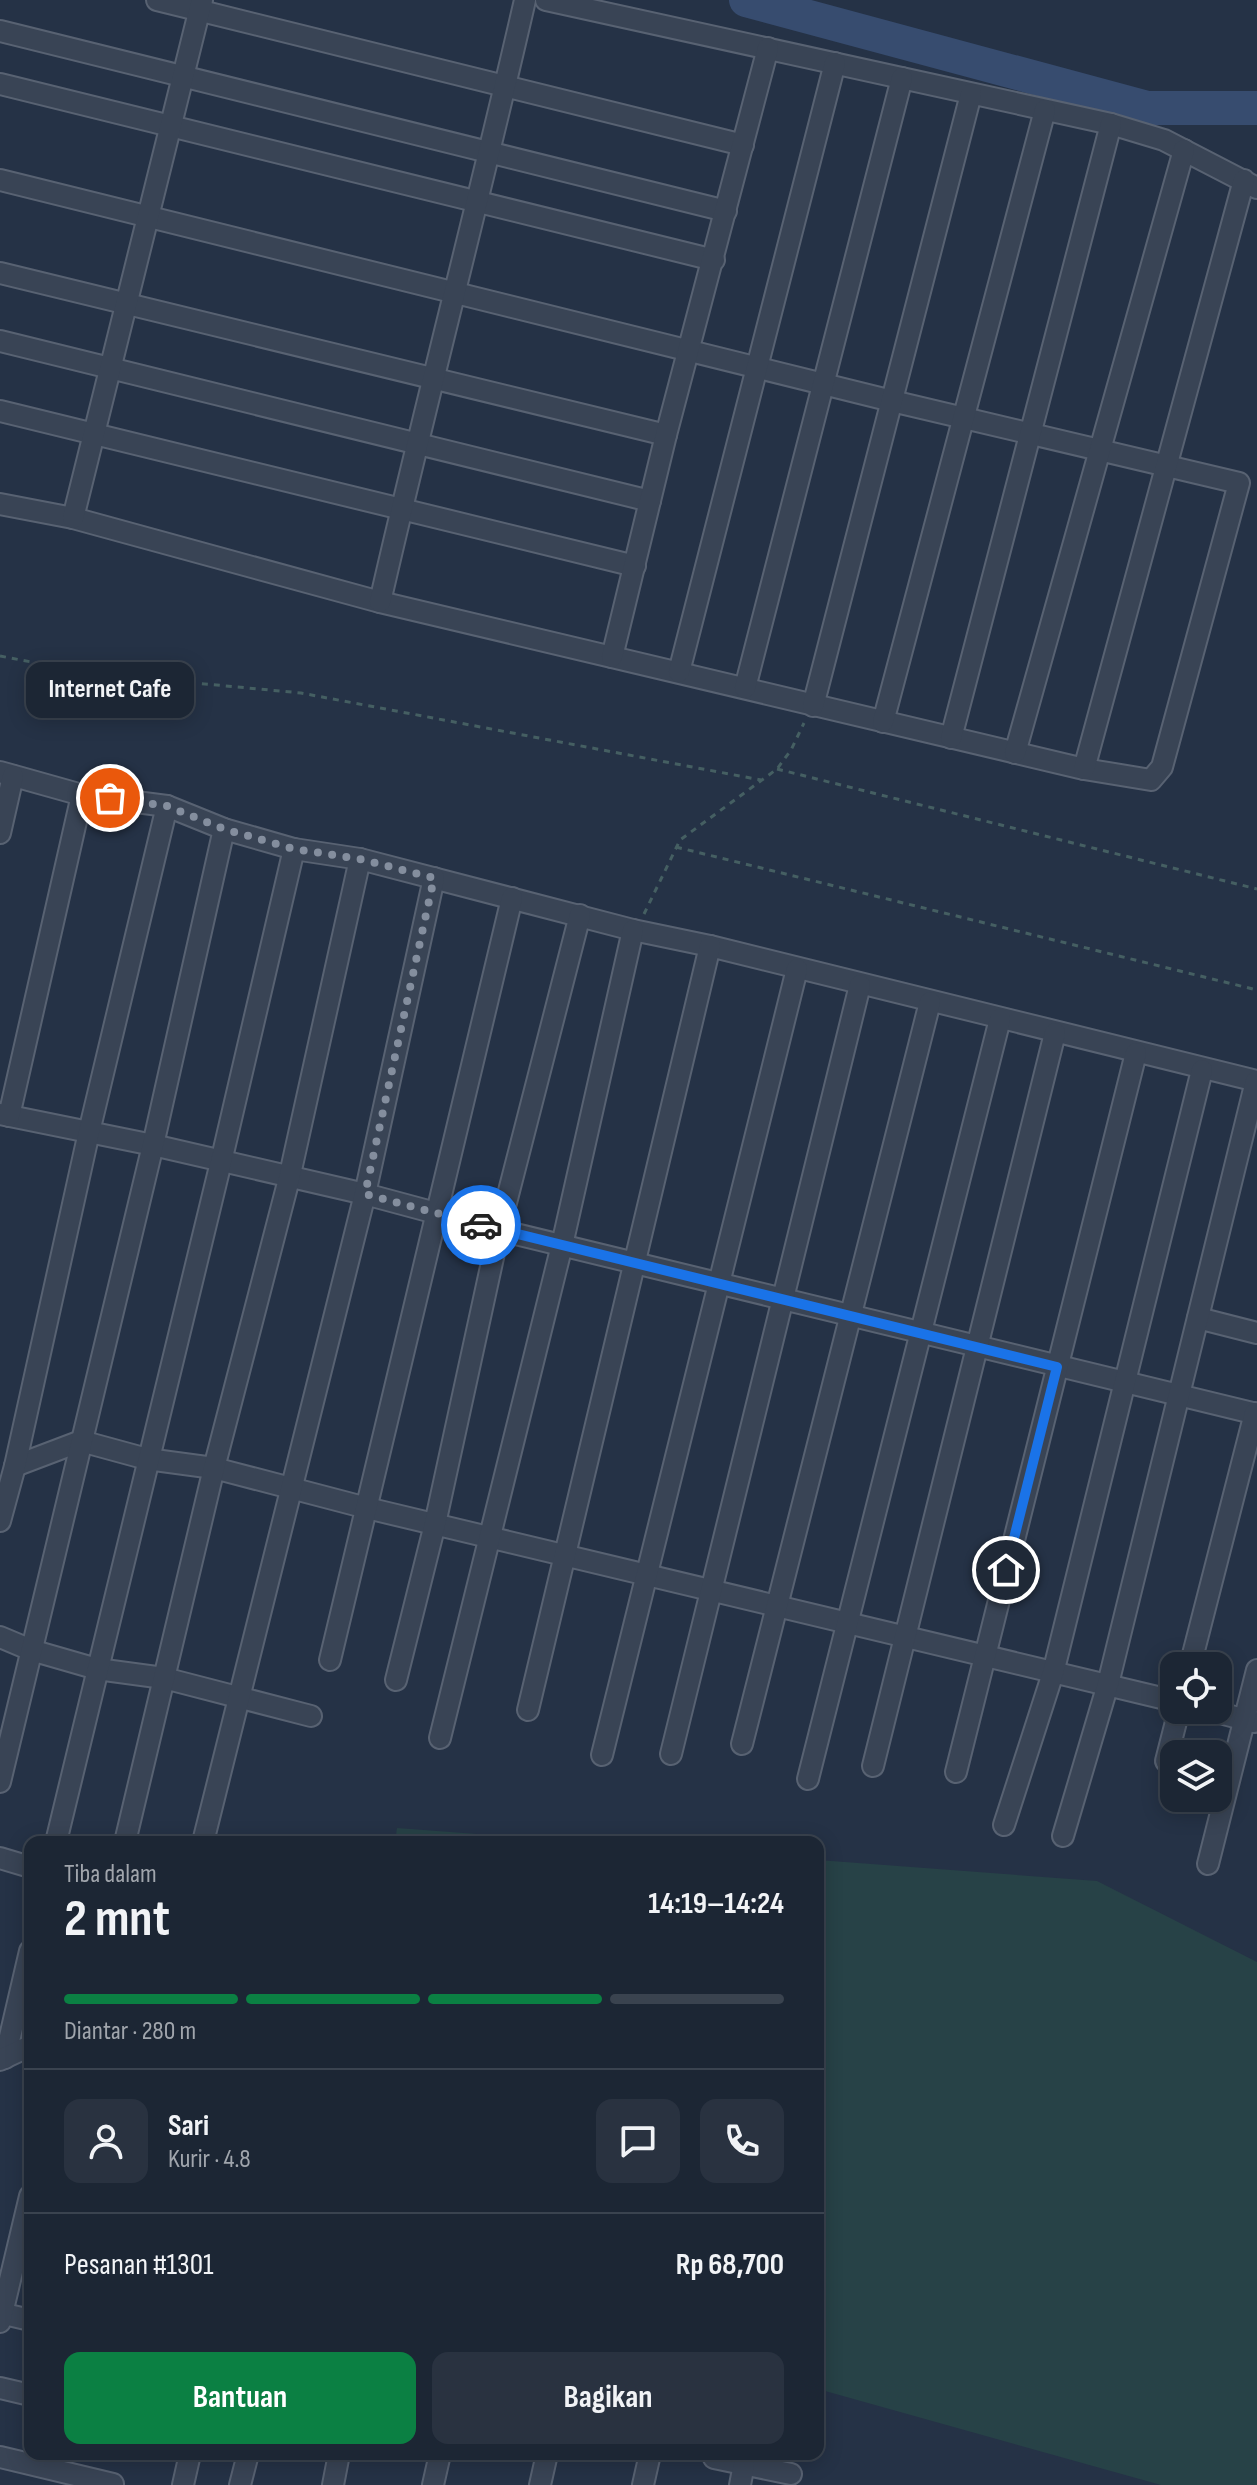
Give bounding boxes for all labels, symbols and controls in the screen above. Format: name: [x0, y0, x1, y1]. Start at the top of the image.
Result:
callout: Internet Cafe: [26, 662, 194, 718]
text: Internet Cafe: [49, 674, 171, 705]
pin: [76, 764, 144, 832]
icon: bag: [88, 776, 132, 820]
courier: [441, 1185, 521, 1265]
icon: car: [459, 1203, 503, 1247]
pin: [972, 1536, 1040, 1604]
icon: home: [984, 1548, 1028, 1592]
map controls: [1160, 1652, 1232, 1812]
button: locate: [1160, 1652, 1232, 1724]
button: layers: [1160, 1740, 1232, 1812]
text: Tiba dalam: [64, 1859, 157, 1890]
text: 14:19–14:24: [648, 1886, 784, 1922]
text: 2 mnt: [64, 1888, 170, 1951]
text: Diantar · 280 m: [64, 2016, 196, 2047]
button: person: [64, 2099, 148, 2183]
button: chat: [596, 2099, 680, 2183]
button: phone: [700, 2099, 784, 2183]
text: Sari: [168, 2108, 209, 2144]
text: Kurir · 4.8: [168, 2144, 251, 2175]
text: Pesanan #1301: [64, 2247, 214, 2283]
text: Rp 68,700: [676, 2247, 784, 2283]
button: Bantuan: [64, 2352, 416, 2444]
button: Bagikan: [432, 2352, 784, 2444]

